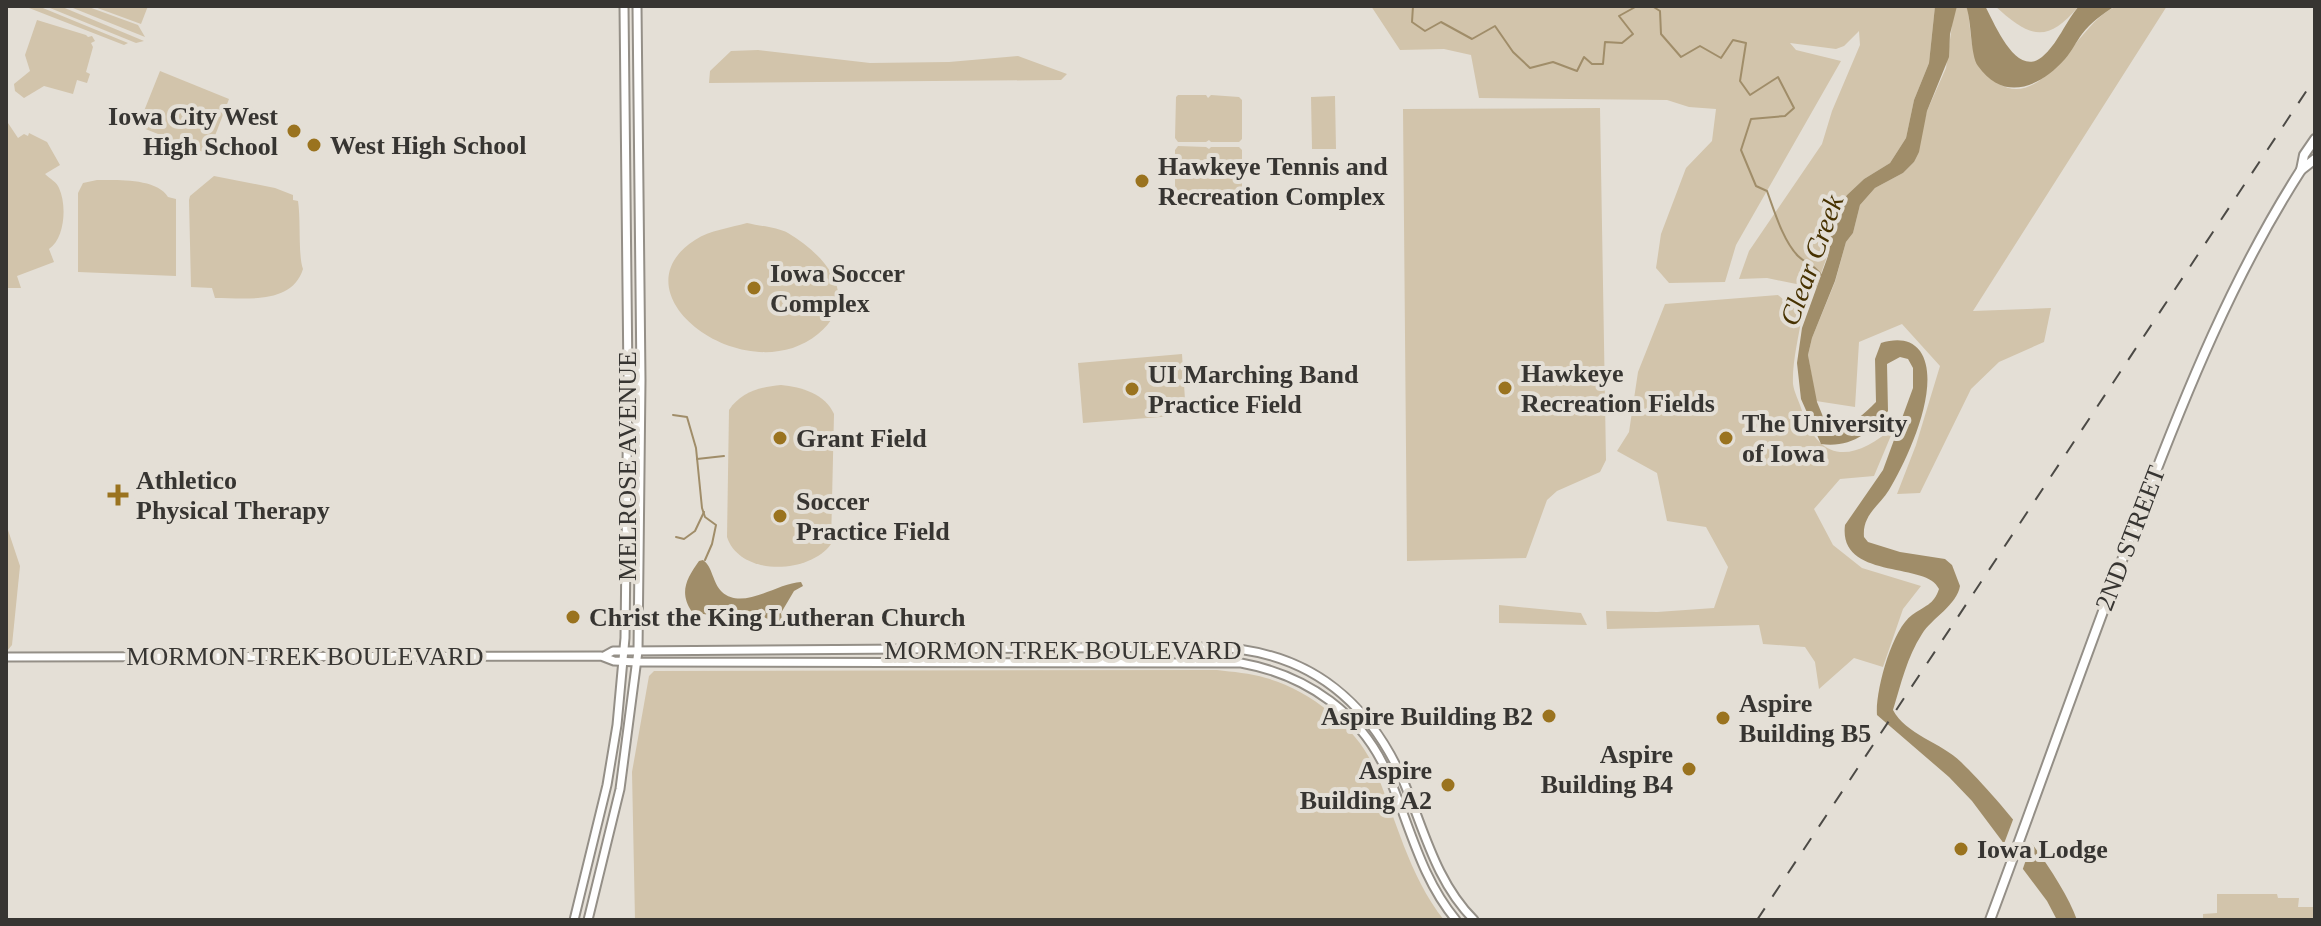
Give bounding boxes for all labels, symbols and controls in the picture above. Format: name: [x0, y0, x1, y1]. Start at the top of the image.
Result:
place label: Iowa City West High School: [108, 102, 278, 161]
marker: Iowa City West High School: [285, 122, 303, 140]
place label: West High School: [330, 131, 526, 160]
marker: West High School: [305, 136, 323, 154]
place label: Hawkeye Tennis and Recreation Complex: [1158, 152, 1388, 211]
marker: Hawkeye Tennis and Recreation Complex: [1133, 172, 1151, 190]
water label: Clear Creek: [1774, 190, 1850, 330]
place label: Iowa Soccer Complex: [770, 259, 905, 318]
marker: Iowa Soccer Complex: [745, 279, 763, 297]
street label: MELROSE AVENUE: [613, 351, 642, 581]
place label: Hawkeye Recreation Fields: [1521, 359, 1715, 418]
place label: UI Marching Band Practice Field: [1148, 360, 1359, 419]
marker: Hawkeye Recreation Fields: [1496, 379, 1514, 397]
marker: UI Marching Band Practice Field: [1123, 380, 1141, 398]
place label: The University of Iowa: [1742, 409, 1907, 468]
place label: Grant Field: [796, 424, 927, 453]
marker: Grant Field: [771, 429, 789, 447]
marker: The University of Iowa: [1717, 429, 1735, 447]
street label: 2ND STREET: [2090, 462, 2171, 615]
place label: Athletico Physical Therapy: [136, 466, 330, 525]
marker: Athletico Physical Therapy: [107, 484, 129, 506]
place label: Soccer Practice Field: [796, 487, 950, 546]
marker: Soccer Practice Field: [771, 507, 789, 525]
place label: Christ the King Lutheran Church: [589, 603, 966, 632]
marker: Christ the King Lutheran Church: [564, 608, 582, 626]
street label: MORMON TREK BOULEVARD: [884, 636, 1242, 665]
street label: MORMON TREK BOULEVARD: [126, 642, 484, 671]
place label: Aspire Building B5: [1739, 689, 1871, 748]
place label: Aspire Building B2: [1321, 702, 1533, 731]
marker: Aspire Building B2: [1540, 707, 1558, 725]
marker: Aspire Building B5: [1714, 709, 1732, 727]
place label: Aspire Building B4: [1541, 740, 1673, 799]
place label: Aspire Building A2: [1300, 756, 1432, 815]
marker: Aspire Building B4: [1680, 760, 1698, 778]
marker: Aspire Building A2: [1439, 776, 1457, 794]
place label: Iowa Lodge: [1977, 835, 2108, 864]
marker: Iowa Lodge: [1952, 840, 1970, 858]

